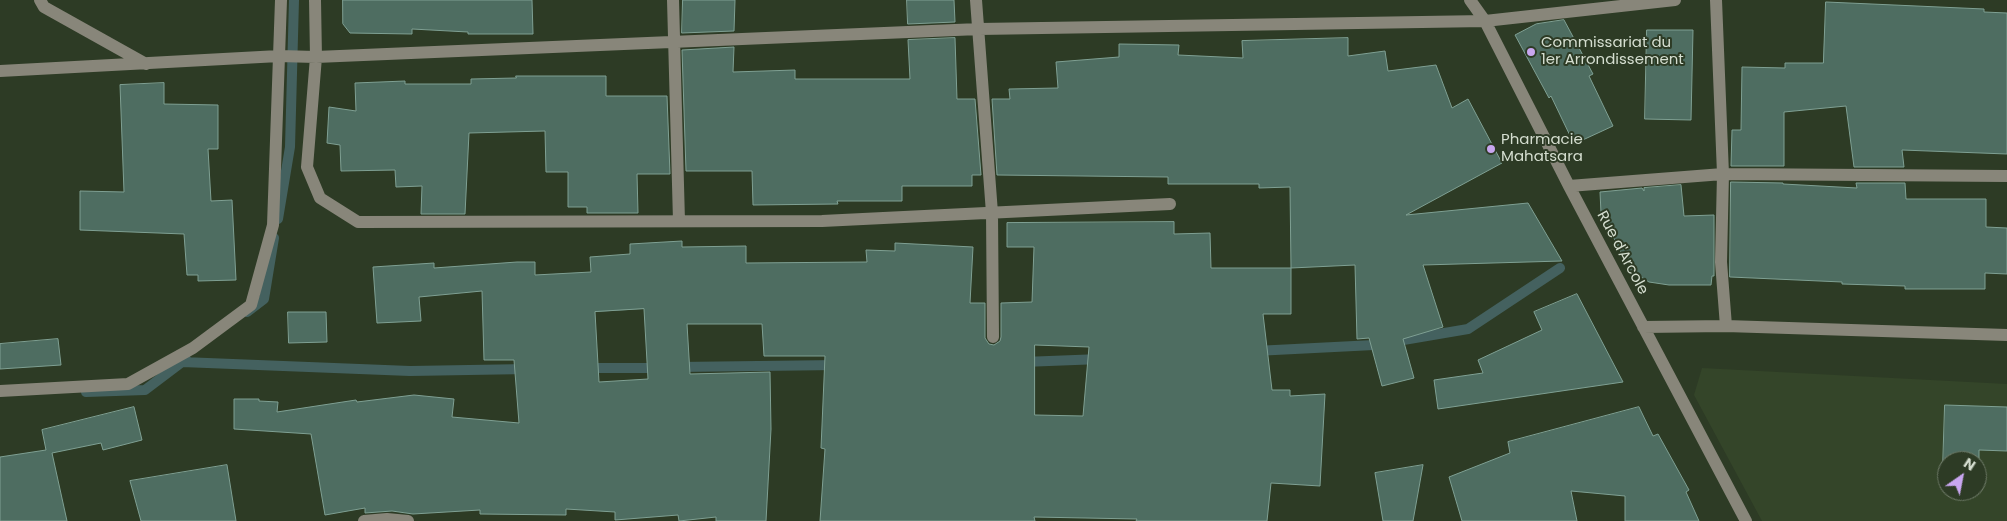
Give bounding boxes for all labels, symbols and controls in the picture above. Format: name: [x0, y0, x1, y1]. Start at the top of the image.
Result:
place label: Commissariat du 1er Arrondissement: [1541, 34, 1684, 69]
marker: Commissariat du 1er Arrondissement: [1525, 46, 1537, 58]
place label: Pharmacie Mahatsara: [1501, 131, 1583, 166]
marker: Pharmacie Mahatsara: [1485, 143, 1497, 155]
street label: Rue d'Arcole: [1592, 208, 1652, 298]
north arrow: [1937, 451, 1987, 501]
text: N: [1960, 453, 1979, 476]

